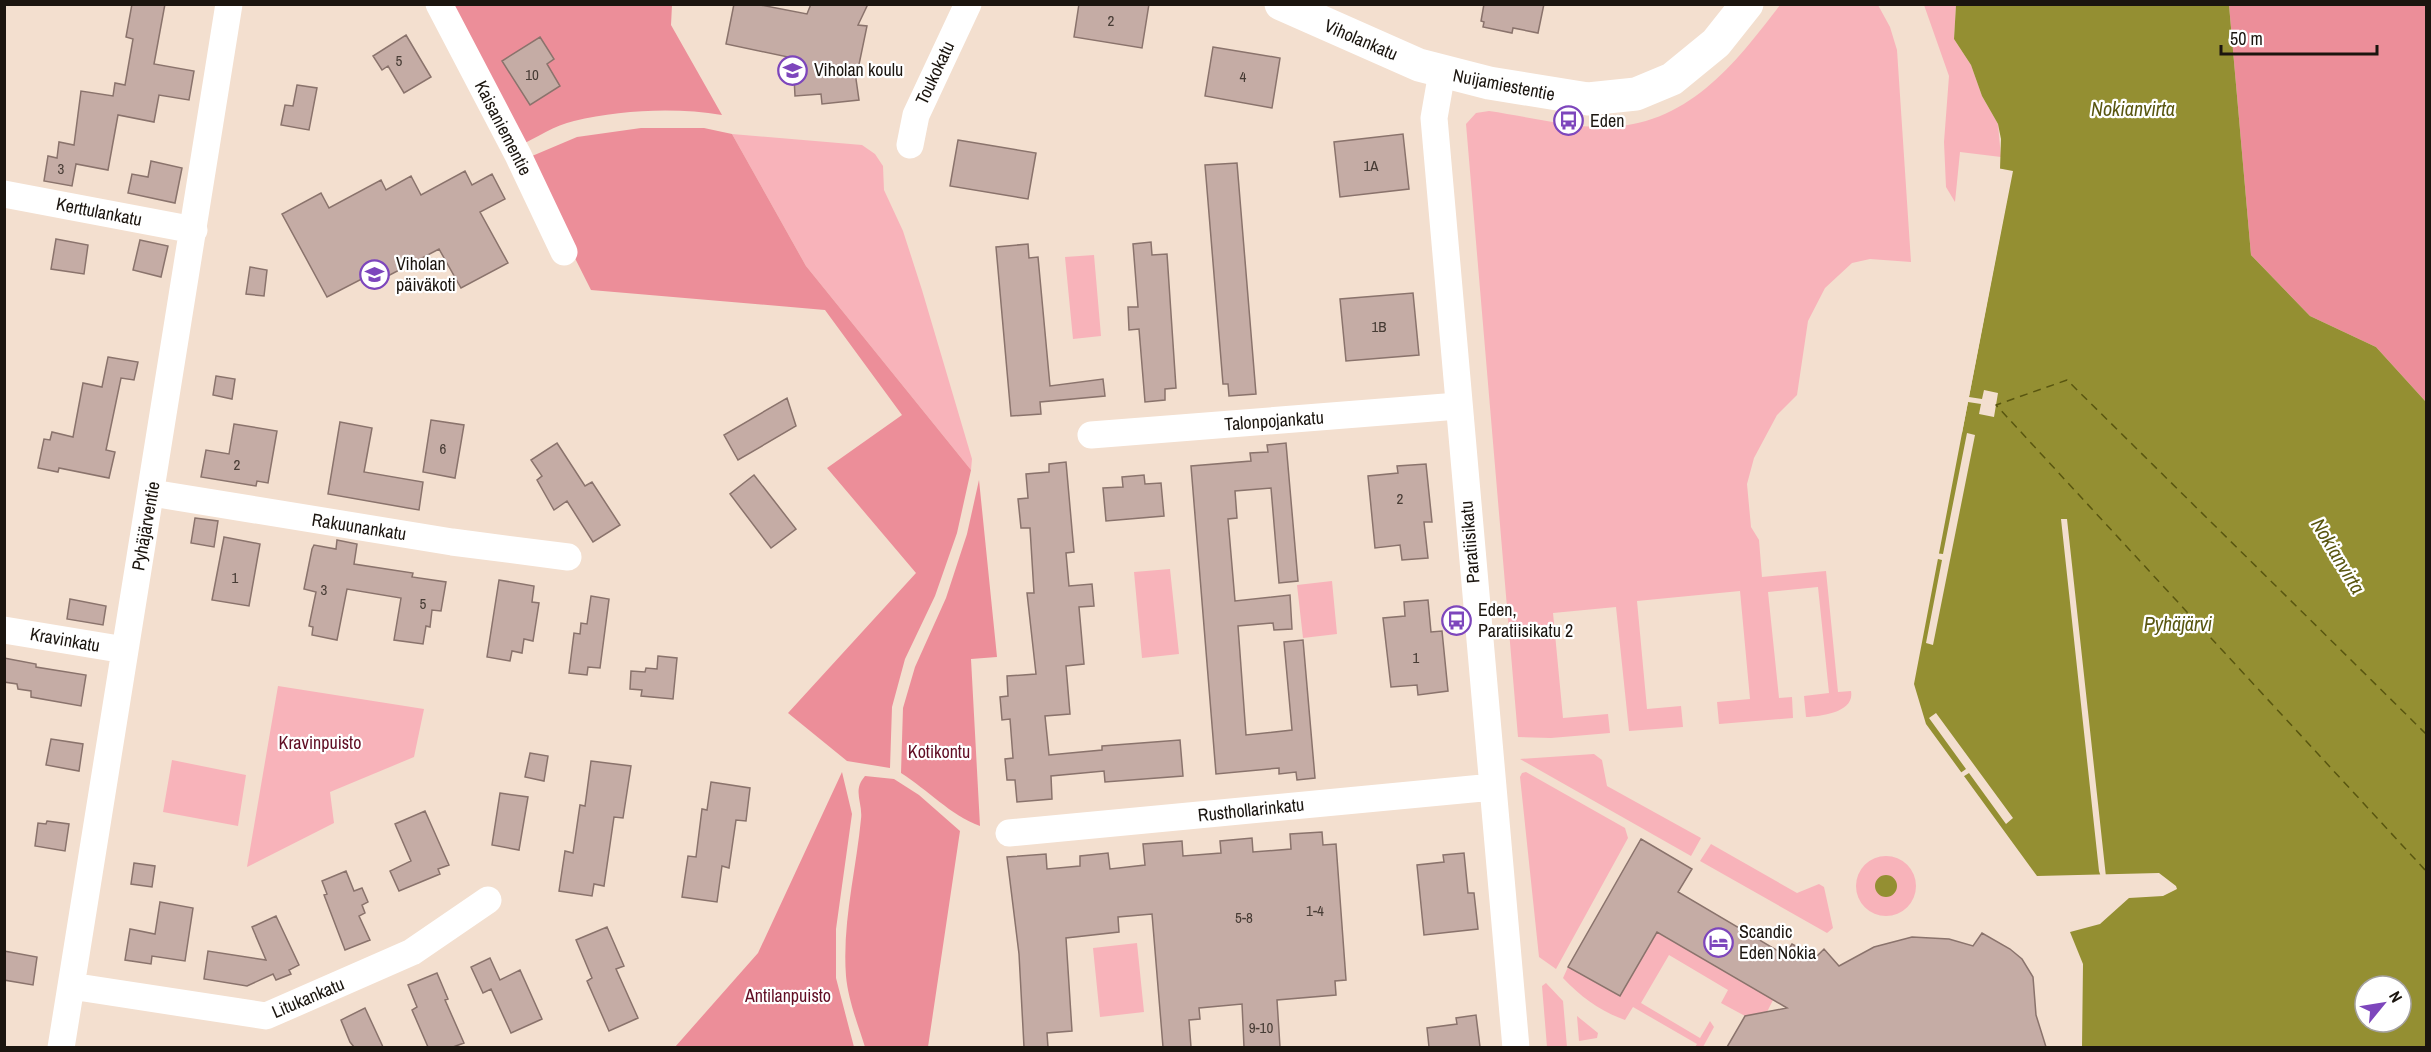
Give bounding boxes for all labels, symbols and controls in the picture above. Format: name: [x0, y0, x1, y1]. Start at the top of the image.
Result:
house number: 2: [1108, 10, 1115, 31]
street label: Viholankatu: [1321, 13, 1402, 66]
scale bar: [2221, 18, 2377, 56]
text: 50 m: [2230, 26, 2263, 51]
street label: Toukokatu: [909, 37, 960, 109]
house number: 5: [396, 50, 403, 71]
school or university icon: Viholan koulu: [777, 54, 809, 86]
place label: Viholan koulu: [814, 57, 903, 82]
street label: Nuijamiestentie: [1451, 62, 1557, 107]
house number: 10: [525, 64, 539, 85]
house number: 4: [1240, 66, 1247, 87]
street label: Kaisaniementie: [469, 76, 538, 180]
water label: Nokianvirta: [2091, 95, 2175, 122]
bus stop icon: Eden: [1553, 105, 1585, 137]
place label: Eden: [1590, 108, 1624, 133]
house number: 1A: [1363, 155, 1379, 176]
house number: 3: [58, 158, 65, 179]
street label: Kerttulankatu: [54, 191, 144, 232]
place label: Viholan päiväkoti: [396, 251, 456, 297]
school or university icon: Viholan päiväkoti: [359, 258, 391, 290]
house number: 1B: [1371, 316, 1387, 337]
street label: Talonpojankatu: [1223, 405, 1325, 436]
house number: 6: [440, 438, 447, 459]
house number: 2: [234, 454, 241, 475]
street label: Pyhäjärventie: [125, 479, 166, 573]
house number: 2: [1397, 488, 1404, 509]
street label: Paratiisikatu: [1453, 500, 1486, 584]
street label: Rakuunankatu: [310, 507, 408, 546]
water label: Nokianvirta: [2305, 513, 2372, 599]
house number: 1: [232, 567, 239, 588]
house number: 3: [321, 579, 328, 600]
house number: 5: [420, 593, 427, 614]
place label: Eden, Paratiisikatu 2: [1478, 597, 1573, 643]
bus stop icon: Eden, Paratiisikatu 2: [1441, 604, 1473, 636]
water label: Pyhäjärvi: [2144, 610, 2213, 637]
street label: Kravinkatu: [28, 621, 102, 658]
house number: 1: [1413, 647, 1420, 668]
park label: Kravinpuisto: [279, 730, 361, 755]
park label: Kotikontu: [908, 739, 970, 764]
street label: Rusthollarinkatu: [1197, 791, 1305, 828]
house number: 1-4: [1306, 900, 1324, 921]
house number: 5-8: [1235, 907, 1253, 928]
place label: Scandic Eden Nokia: [1739, 919, 1816, 965]
hotel icon: Scandic Eden Nokia: [1702, 926, 1734, 958]
street label: Litukankatu: [268, 971, 348, 1024]
north arrow: [2353, 974, 2413, 1034]
park label: Antilanpuisto: [744, 983, 831, 1008]
text: N: [2384, 987, 2408, 1006]
house number: 9-10: [1249, 1017, 1273, 1038]

